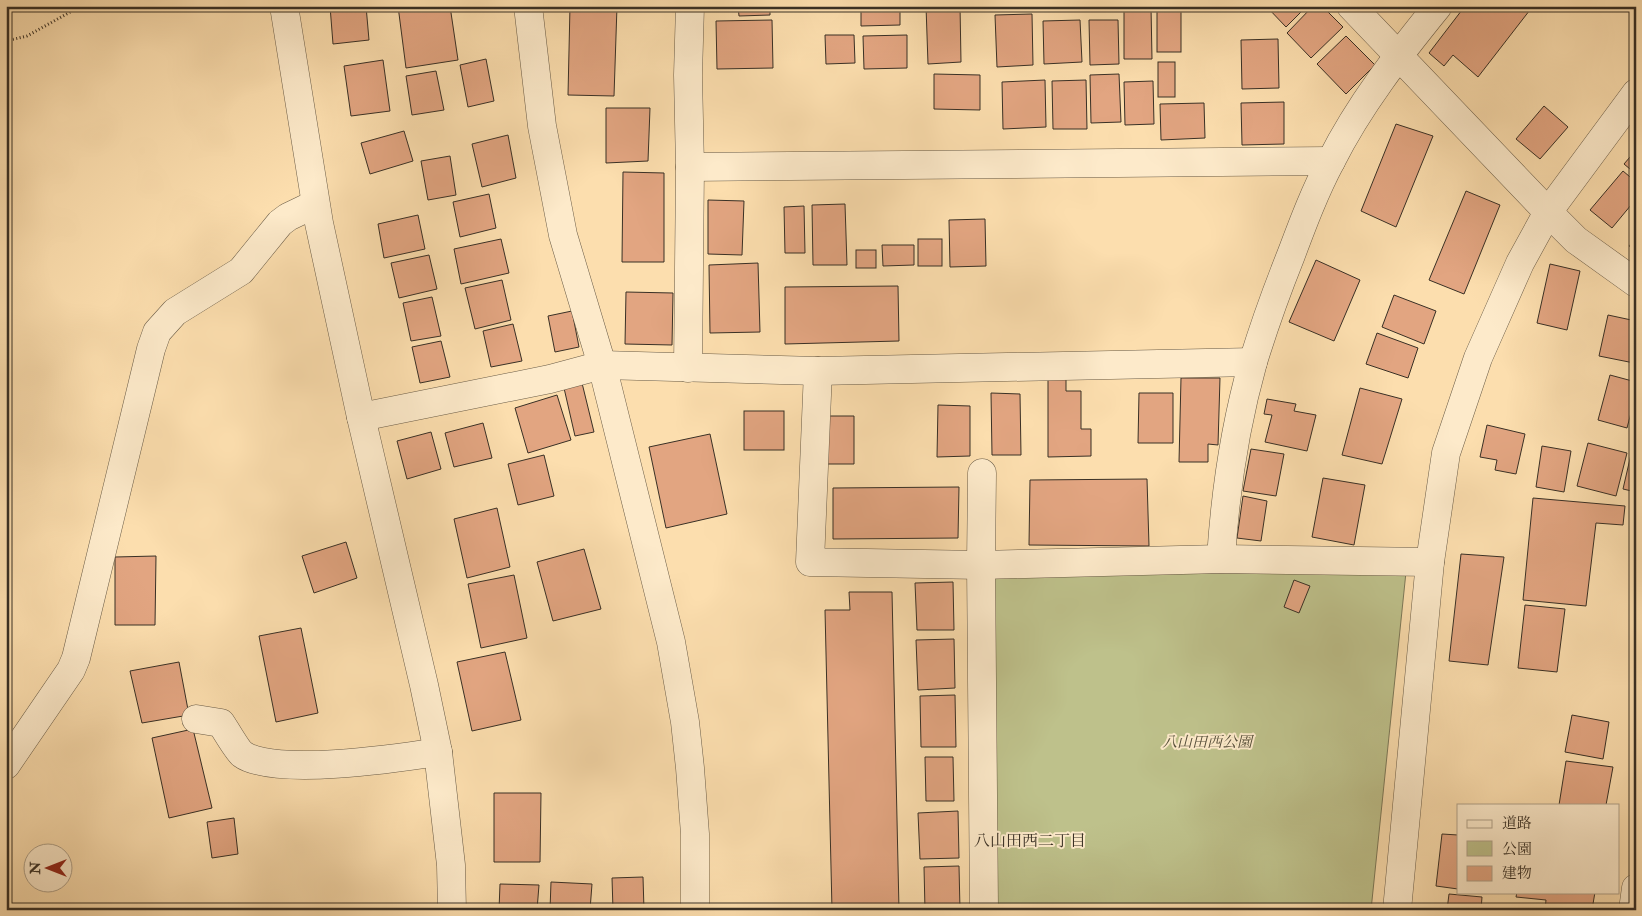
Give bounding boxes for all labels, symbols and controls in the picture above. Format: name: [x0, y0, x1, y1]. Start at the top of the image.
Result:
park label: 八山田西公園: [1162, 733, 1255, 752]
legend: [1457, 804, 1620, 894]
text: 道路: [1502, 814, 1532, 833]
district label: 八山田西二丁目: [974, 831, 1086, 851]
text: 公園: [1502, 840, 1532, 859]
north arrow: [22, 844, 72, 894]
text: N: [27, 861, 44, 875]
text: 建物: [1502, 864, 1532, 883]

